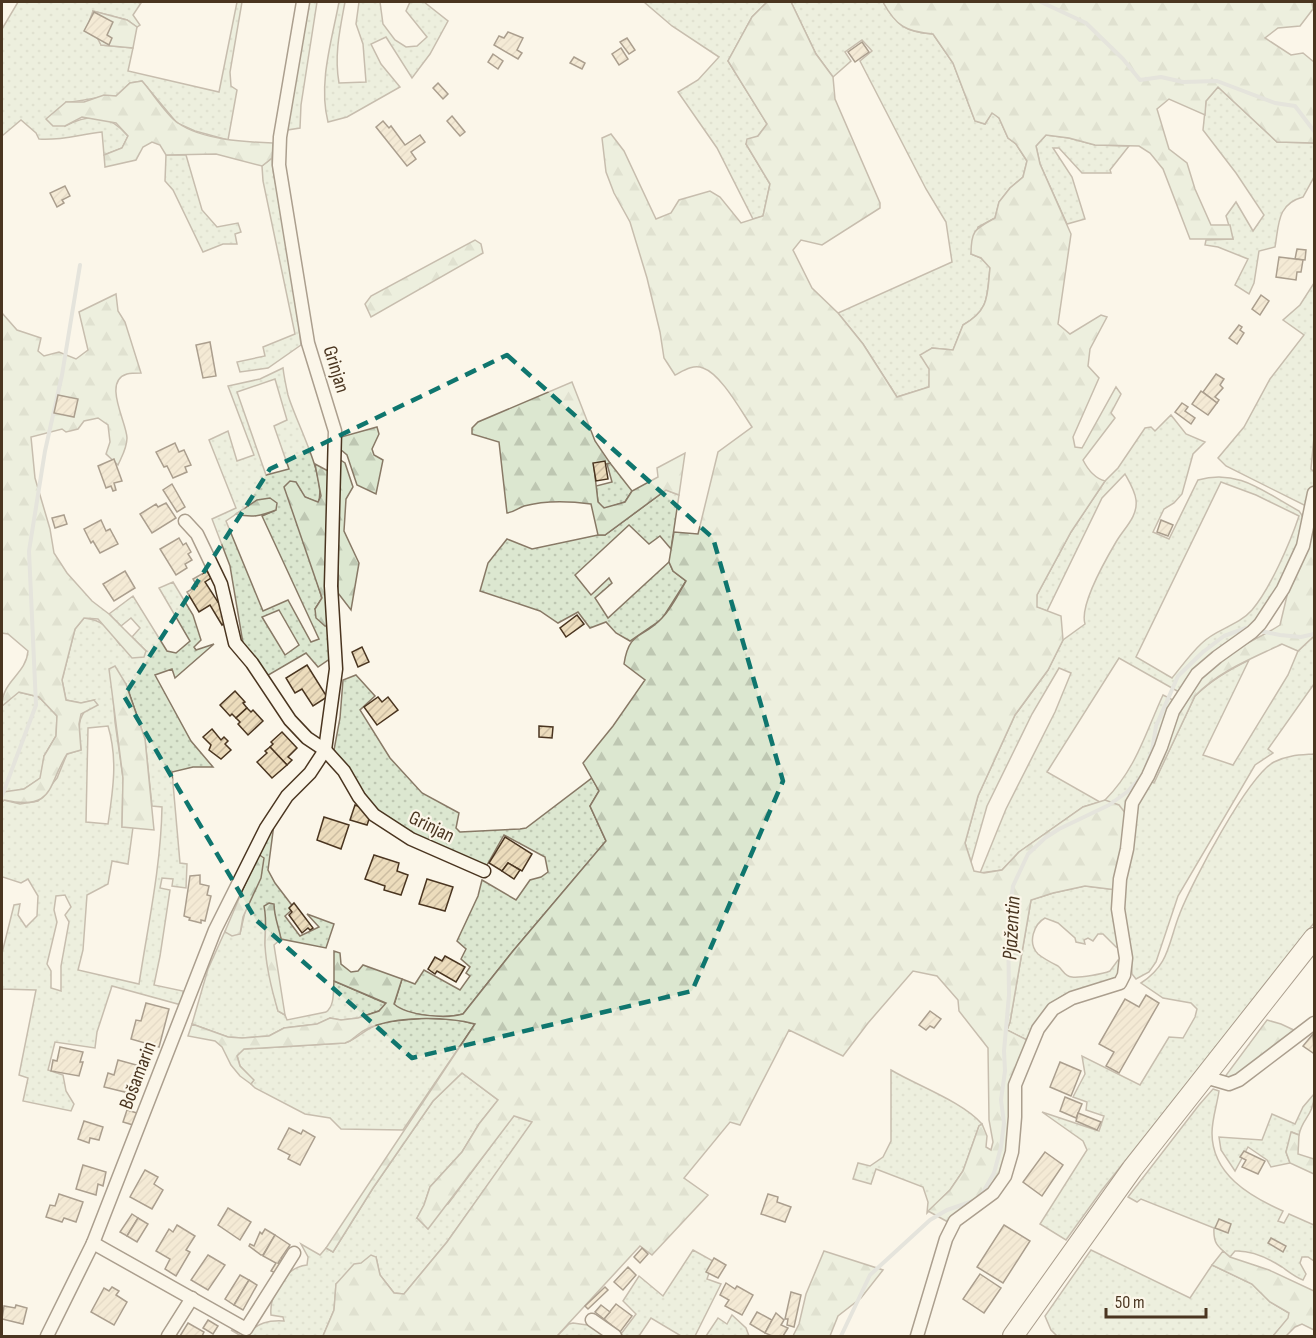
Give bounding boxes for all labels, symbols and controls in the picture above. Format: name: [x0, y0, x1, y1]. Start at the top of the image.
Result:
street label: Grinjan: [318, 343, 355, 396]
street label: Grinjan: [405, 806, 458, 848]
water label: Pjažentin: [997, 895, 1026, 961]
street label: Bošamarin: [114, 1038, 162, 1113]
scale bar: [1106, 1281, 1206, 1319]
text: 50 m: [1115, 1292, 1145, 1313]

